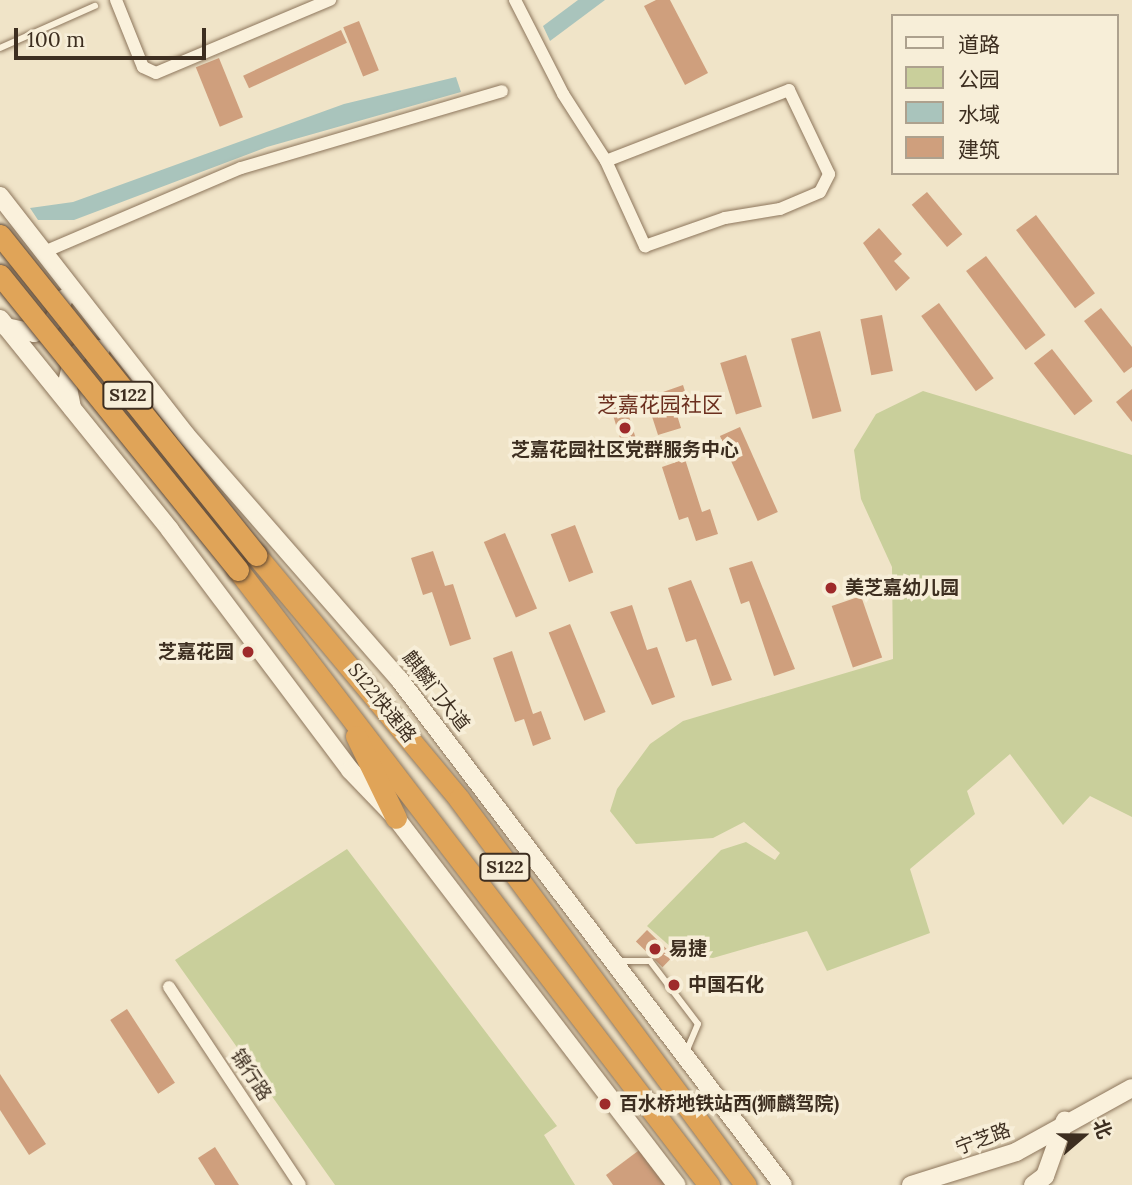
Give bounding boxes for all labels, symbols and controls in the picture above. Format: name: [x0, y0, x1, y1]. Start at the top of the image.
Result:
scale bar: [18, 14, 210, 58]
legend: [890, 14, 1118, 175]
text: 100 m: [27, 26, 85, 53]
text: 道路: [958, 31, 1000, 58]
text: 公园: [958, 66, 1000, 93]
text: 水域: [958, 101, 1000, 128]
text: 建筑: [958, 136, 1000, 163]
road number: S122: [102, 380, 154, 410]
district label: 芝嘉花园社区: [597, 392, 723, 418]
marker: 芝嘉花园社区党群服务中心: [617, 420, 633, 436]
place label: 芝嘉花园社区党群服务中心: [511, 439, 739, 461]
place label: 美芝嘉幼儿园: [845, 577, 959, 599]
marker: 美芝嘉幼儿园: [823, 580, 839, 596]
place label: 芝嘉花园: [158, 641, 234, 663]
marker: 芝嘉花园: [240, 644, 256, 660]
street label: 麒麟门大道: [398, 647, 474, 735]
street label: S122快速路: [343, 659, 421, 747]
road number: S122: [479, 852, 531, 882]
place label: 易捷: [669, 938, 707, 960]
marker: 易捷: [647, 941, 663, 957]
place label: 中国石化: [688, 974, 764, 996]
marker: 中国石化: [666, 977, 682, 993]
street label: 锦行路: [226, 1045, 276, 1105]
place label: 百水桥地铁站西(狮麟驾院): [619, 1093, 839, 1115]
marker: 百水桥地铁站西(狮麟驾院): [597, 1096, 613, 1112]
north arrow: [1048, 1101, 1118, 1171]
text: 北: [1088, 1116, 1117, 1142]
street label: 宁芝路: [952, 1119, 1014, 1159]

